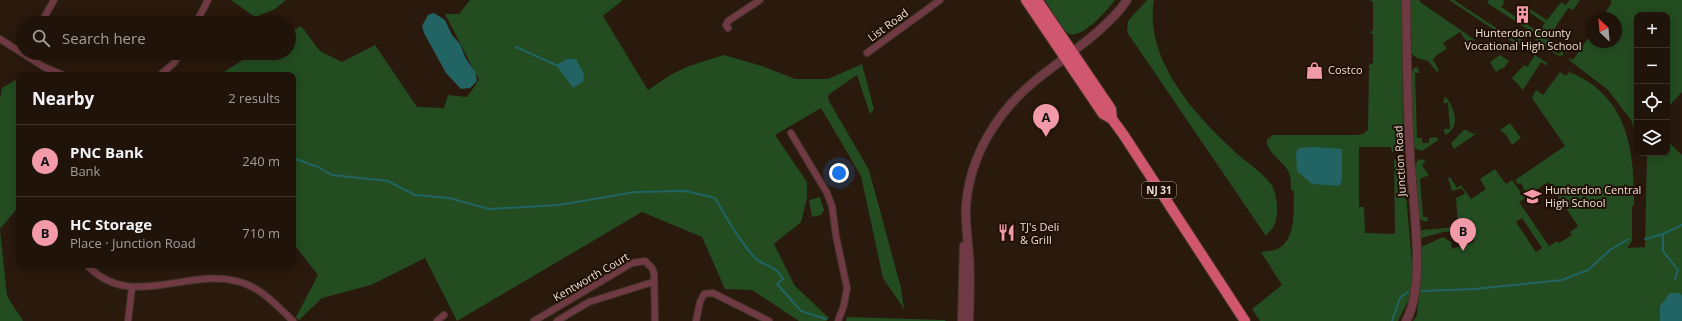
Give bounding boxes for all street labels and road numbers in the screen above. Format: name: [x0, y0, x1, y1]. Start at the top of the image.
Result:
street label: List Road: [864, 5, 911, 44]
street label: Junction Road: [1390, 125, 1409, 198]
road number: NJ 31: [1142, 182, 1176, 198]
street label: Kentworth Court: [550, 249, 632, 304]

